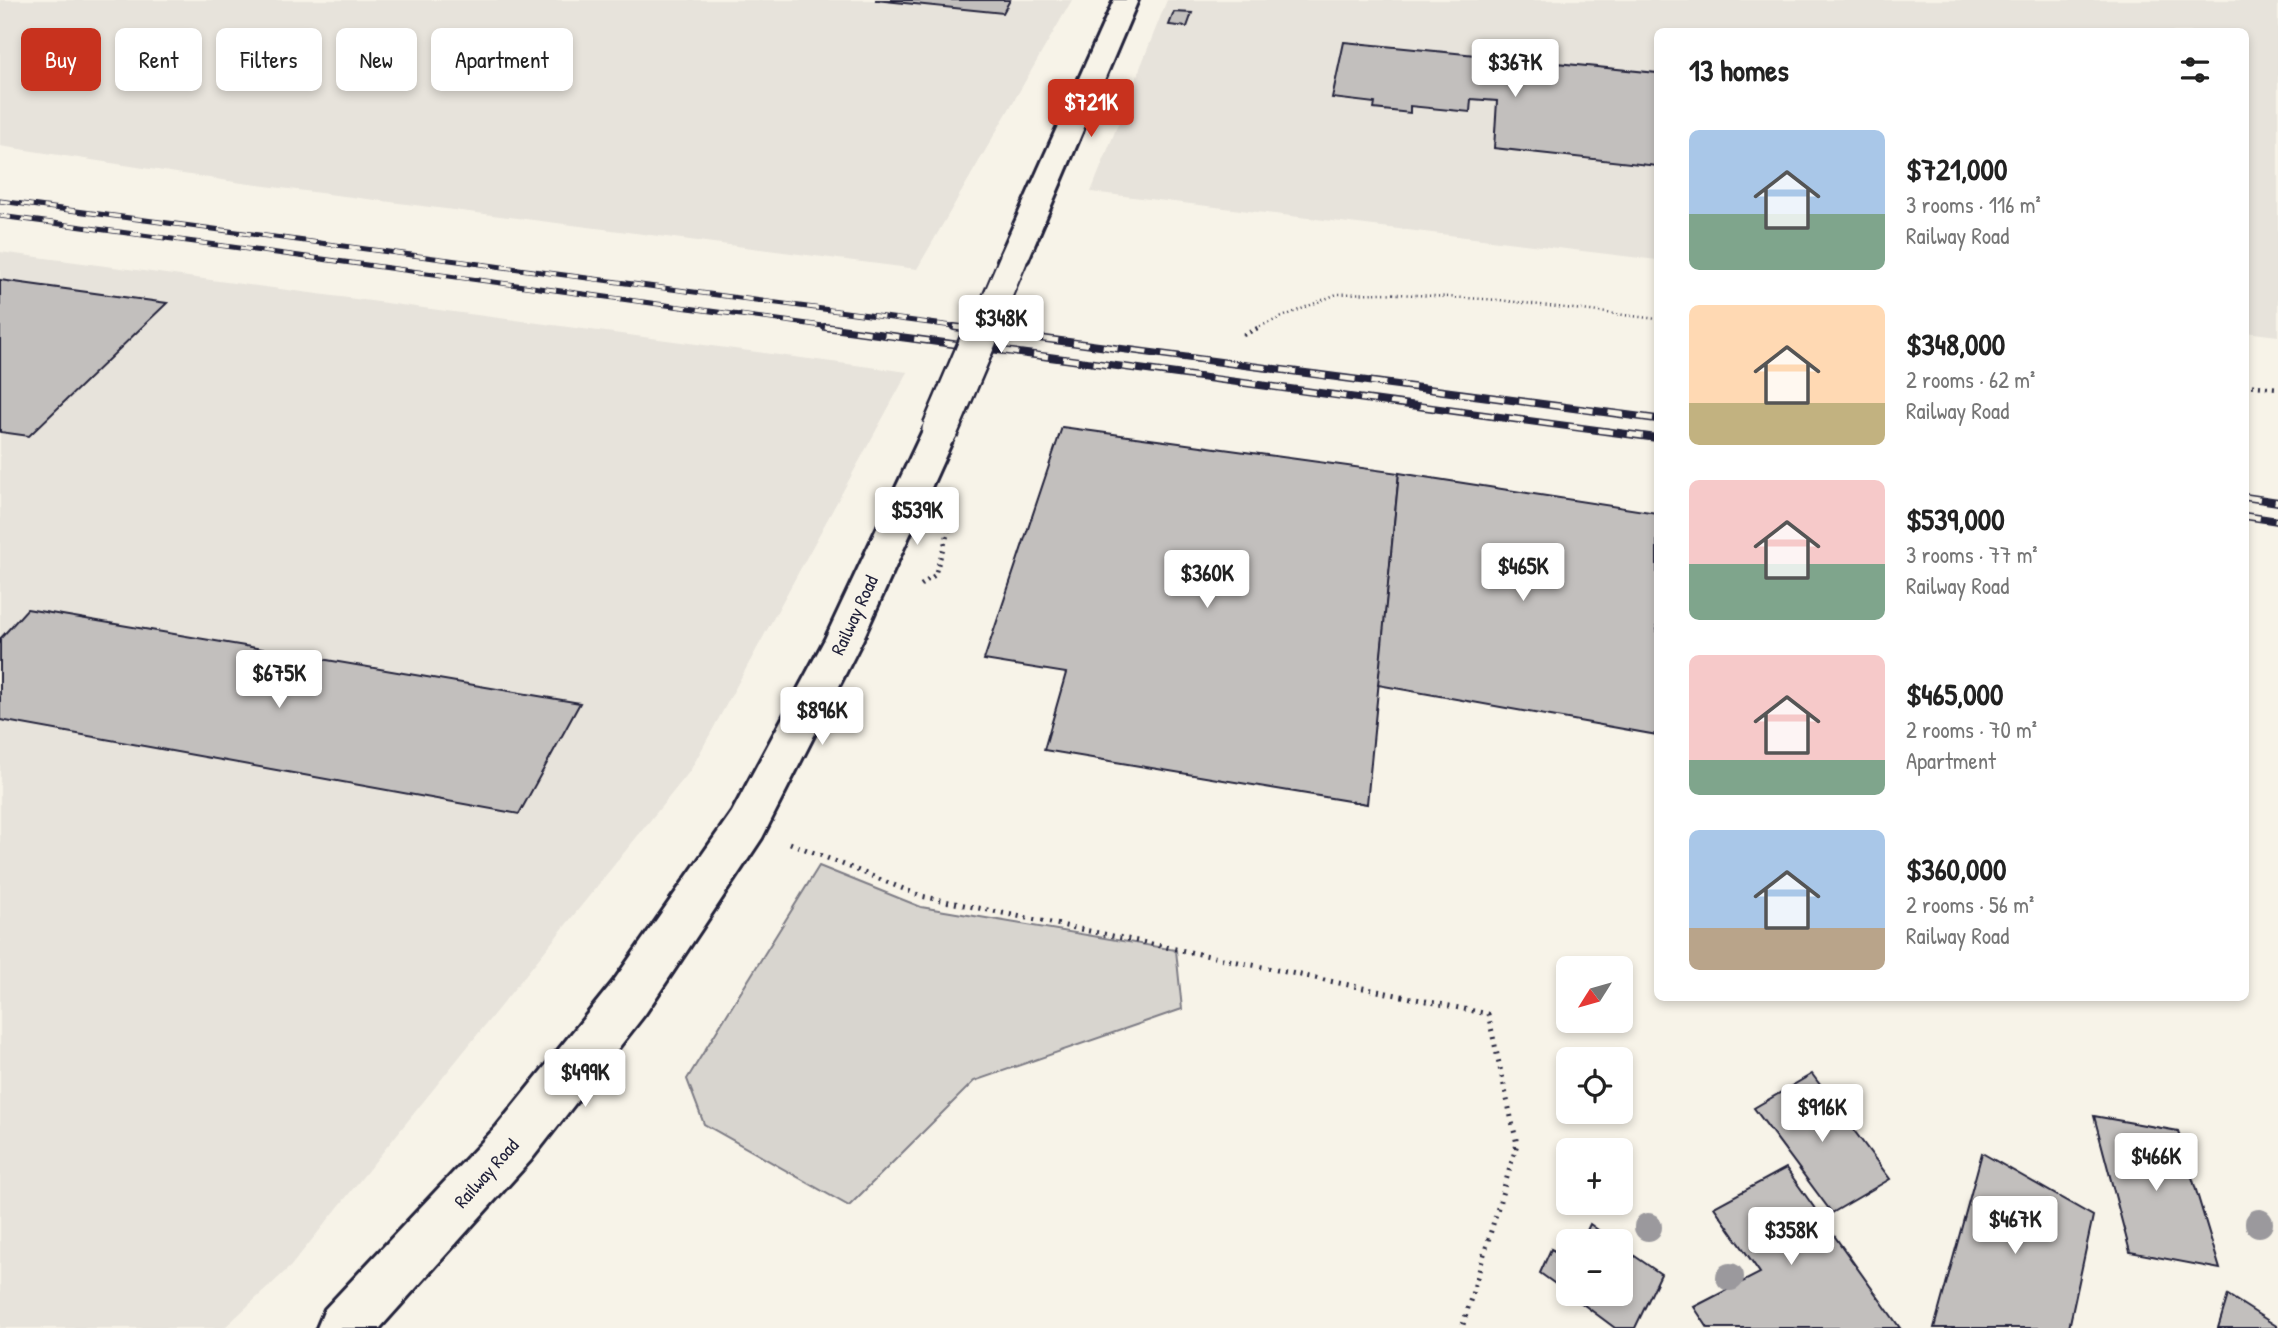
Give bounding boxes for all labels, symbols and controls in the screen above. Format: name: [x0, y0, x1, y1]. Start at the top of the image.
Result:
chip: Buy: [21, 28, 101, 91]
chip: Rent: [115, 28, 202, 91]
chip: Filters: [216, 28, 322, 91]
chip: New: [336, 28, 417, 91]
chip: Apartment: [431, 28, 573, 91]
pin: $367K: [1466, 40, 1564, 99]
text: $367K: [1488, 46, 1542, 77]
text: 13 homes: [1689, 50, 1789, 90]
icon: filters: [2176, 51, 2214, 89]
pin: $721K: [1042, 80, 1140, 139]
text: $721K: [1064, 86, 1118, 117]
text: $721,000: [1906, 149, 2007, 189]
icon: home: [1745, 158, 1829, 242]
text: 3 rooms · 116 m²: [1906, 189, 2041, 220]
text: Railway Road: [1906, 220, 2009, 251]
pin: $348K: [952, 296, 1050, 355]
text: $348K: [975, 302, 1027, 333]
text: $348,000: [1906, 324, 2005, 364]
icon: home: [1745, 333, 1829, 417]
text: 2 rooms · 62 m²: [1906, 364, 2035, 395]
text: Railway Road: [1906, 395, 2009, 426]
pin: $539K: [868, 488, 966, 547]
text: $539K: [891, 494, 943, 525]
text: $539,000: [1906, 499, 2005, 539]
icon: home: [1745, 508, 1829, 592]
text: 3 rooms · 77 m²: [1906, 539, 2038, 570]
pin: $465K: [1474, 544, 1572, 603]
pin: $360K: [1158, 550, 1256, 610]
text: $465K: [1497, 550, 1549, 581]
text: $360K: [1180, 557, 1234, 588]
street label: Railway Road: [824, 570, 884, 659]
text: Railway Road: [1906, 570, 2009, 601]
pin: $675K: [230, 650, 328, 710]
text: $675K: [252, 657, 306, 688]
text: $465,000: [1906, 674, 2004, 714]
icon: home: [1745, 683, 1829, 767]
pin: $896K: [773, 688, 871, 747]
text: $896K: [796, 694, 848, 725]
text: 2 rooms · 70 m²: [1906, 714, 2037, 745]
text: Apartment: [1906, 745, 1996, 776]
text: $360,000: [1906, 849, 2006, 889]
icon: home: [1745, 858, 1829, 942]
text: 2 rooms · 56 m²: [1906, 889, 2034, 920]
text: Railway Road: [1906, 920, 2009, 951]
north arrow: [1556, 956, 1633, 1032]
map controls: [1556, 956, 1633, 1306]
button: locate: [1556, 1047, 1633, 1124]
pin: $499K: [536, 1050, 634, 1109]
text: $499K: [560, 1056, 610, 1087]
pin: $916K: [1773, 1084, 1871, 1144]
text: $916K: [1797, 1091, 1847, 1122]
street label: Railway Road: [448, 1132, 525, 1213]
pin: $466K: [2107, 1134, 2205, 1193]
button: +: [1556, 1138, 1633, 1215]
text: $466K: [2131, 1140, 2181, 1171]
pin: $467K: [1966, 1196, 2064, 1256]
text: $467K: [1989, 1203, 2041, 1234]
pin: $358K: [1742, 1208, 1840, 1267]
text: $358K: [1764, 1214, 1818, 1245]
button: −: [1556, 1229, 1633, 1306]

